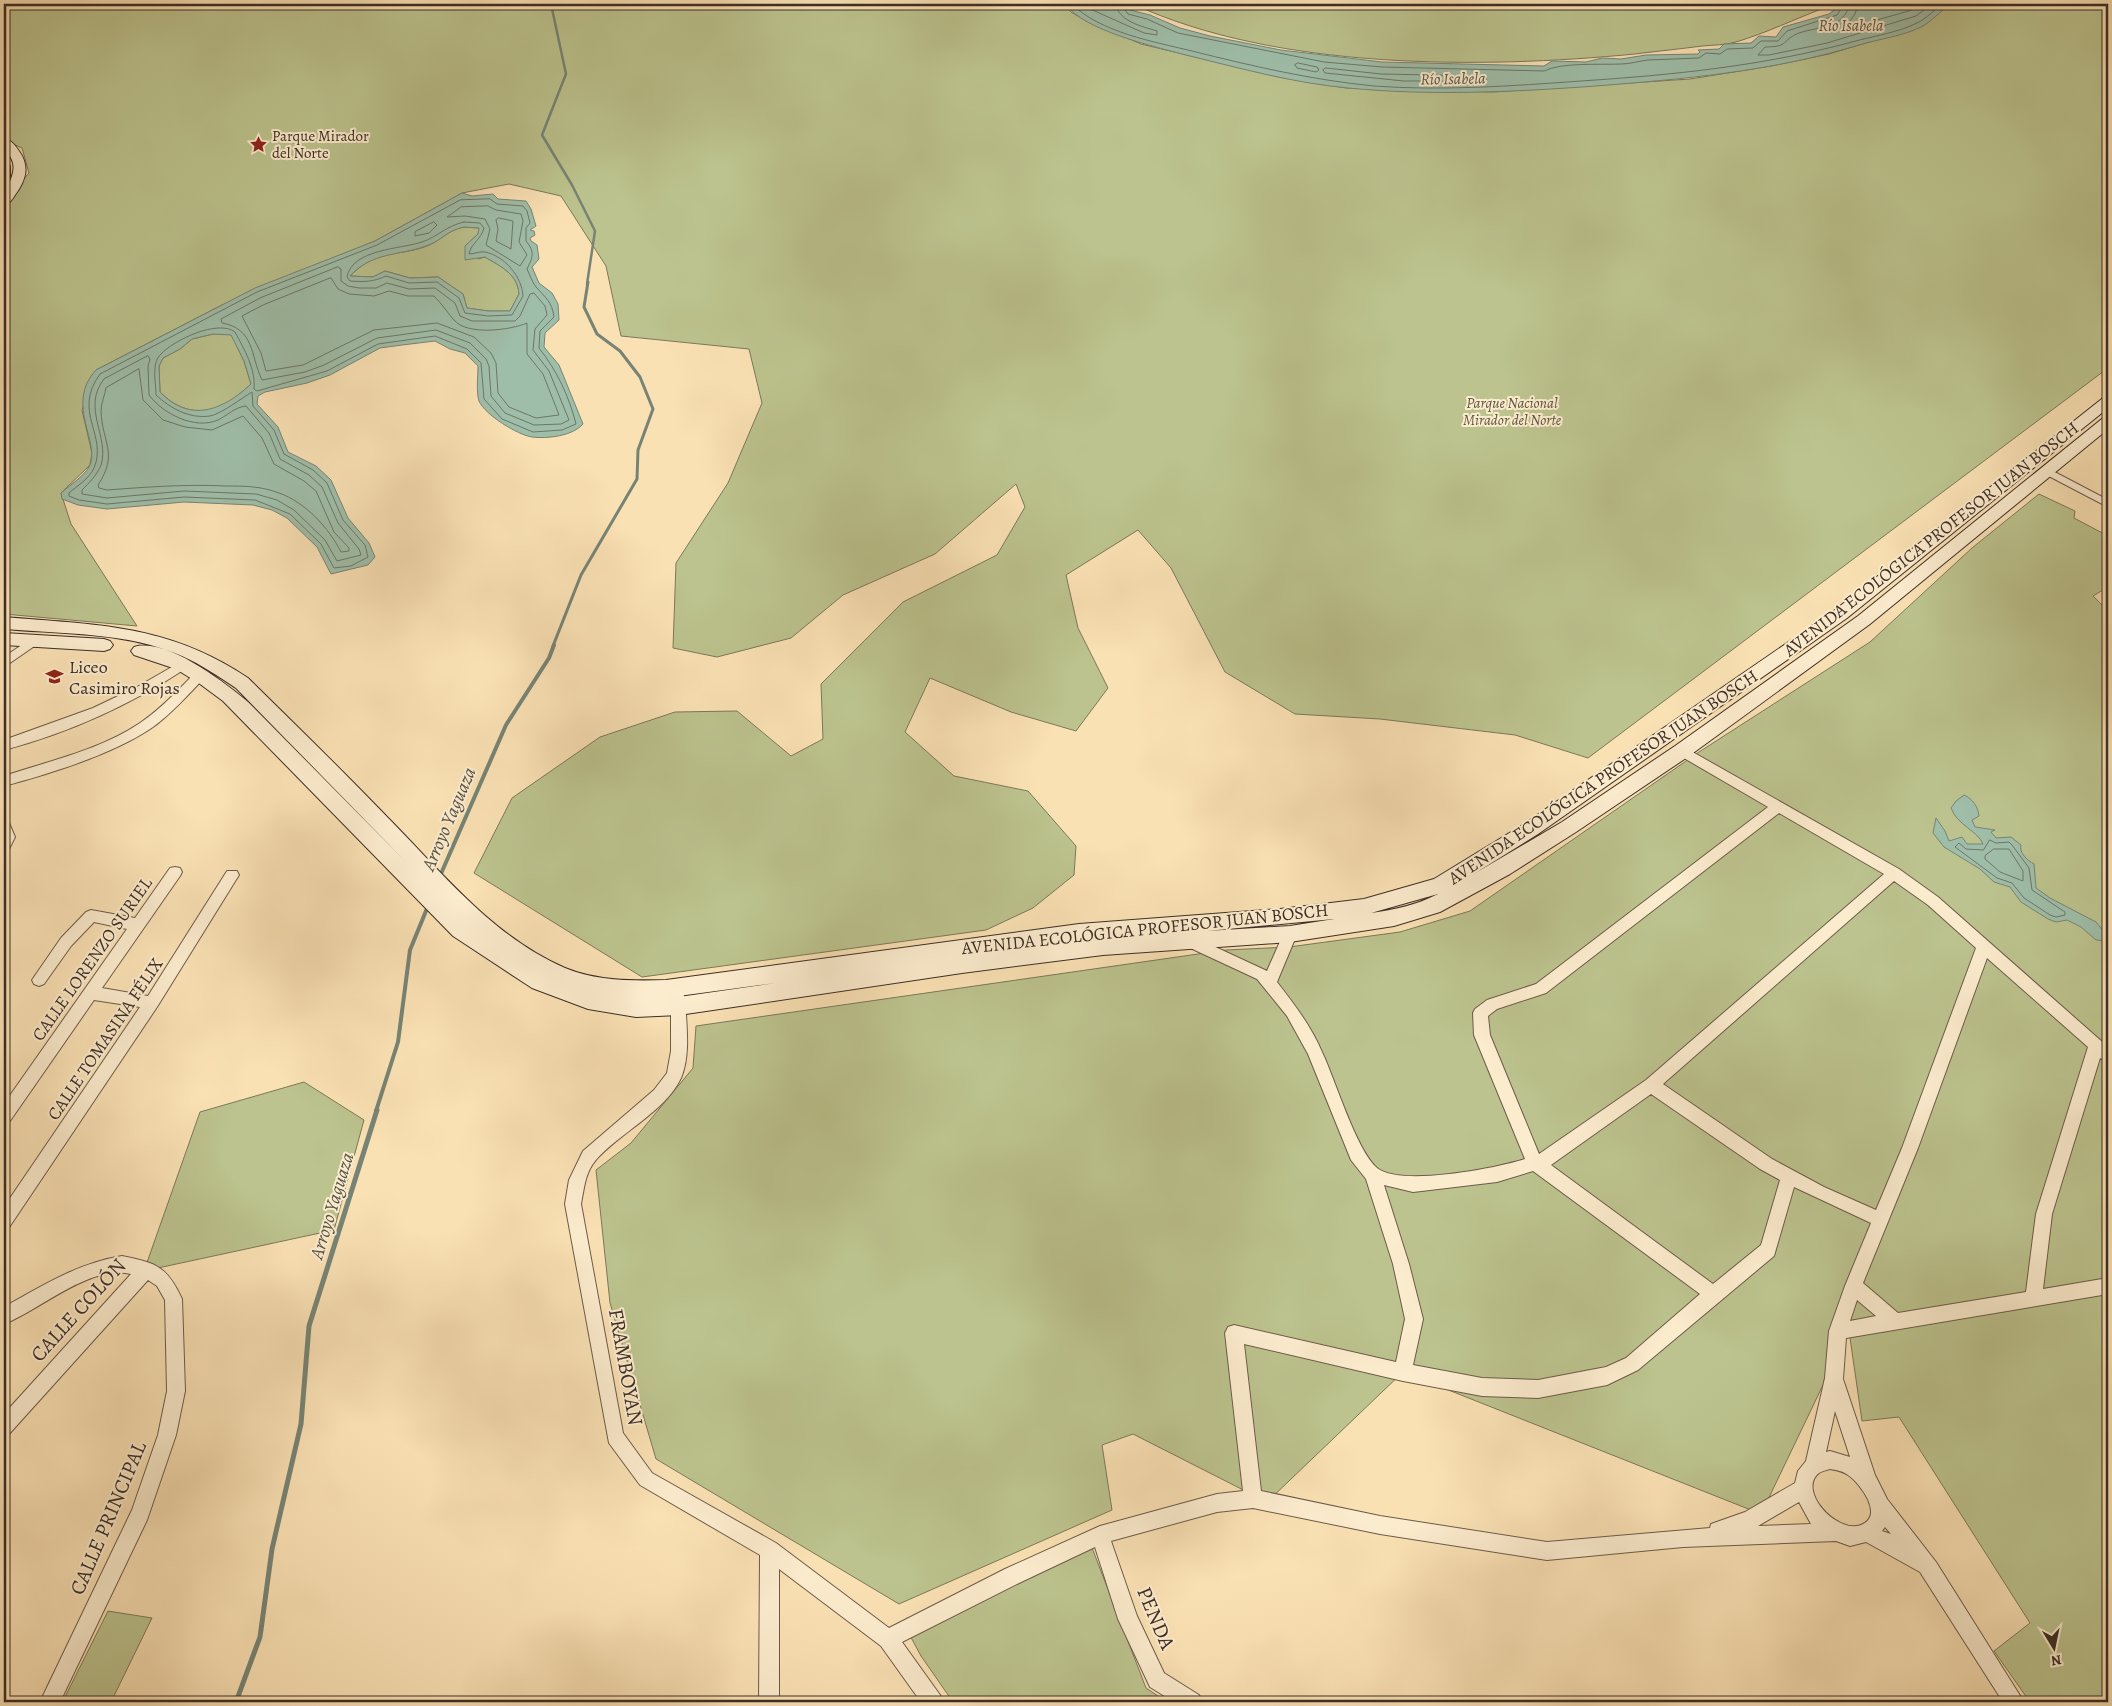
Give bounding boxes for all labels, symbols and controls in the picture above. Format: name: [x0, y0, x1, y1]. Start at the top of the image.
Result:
water label: Río Isabela: [1818, 15, 1884, 37]
water label: Río Isabela: [1420, 67, 1486, 91]
place label: Parque Mirador del Norte: [272, 126, 369, 163]
place icon: Parque Mirador del Norte: [248, 135, 268, 155]
park label: Parque Nacional Mirador del Norte: [1463, 393, 1562, 430]
street label: AVENIDA ECOLÓGICA PROFESOR JUAN BOSCH: [1778, 416, 2084, 663]
place label: Liceo Casimiro Rojas: [69, 655, 180, 700]
street label: AVENIDA ECOLÓGICA PROFESOR JUAN BOSCH: [1443, 664, 1763, 891]
school or university icon: Liceo Casimiro Rojas: [45, 667, 65, 687]
water label: Arroyo Yaguaza: [415, 763, 483, 876]
street label: CALLE LORENZO SURIEL: [26, 872, 158, 1046]
street label: AVENIDA ECOLÓGICA PROFESOR JUAN BOSCH: [959, 898, 1330, 960]
street label: CALLE TOMASINA FÉLIX: [42, 953, 168, 1125]
water label: Arroyo Yaguaza: [303, 1149, 361, 1263]
street label: CALLE COLÓN: [24, 1252, 132, 1368]
street label: FRAMBOYAN: [602, 1306, 650, 1428]
street label: CALLE PRINCIPAL: [63, 1437, 153, 1599]
street label: PENDA: [1130, 1582, 1182, 1654]
north arrow: [2030, 1624, 2080, 1674]
text: N: [2049, 1650, 2063, 1671]

